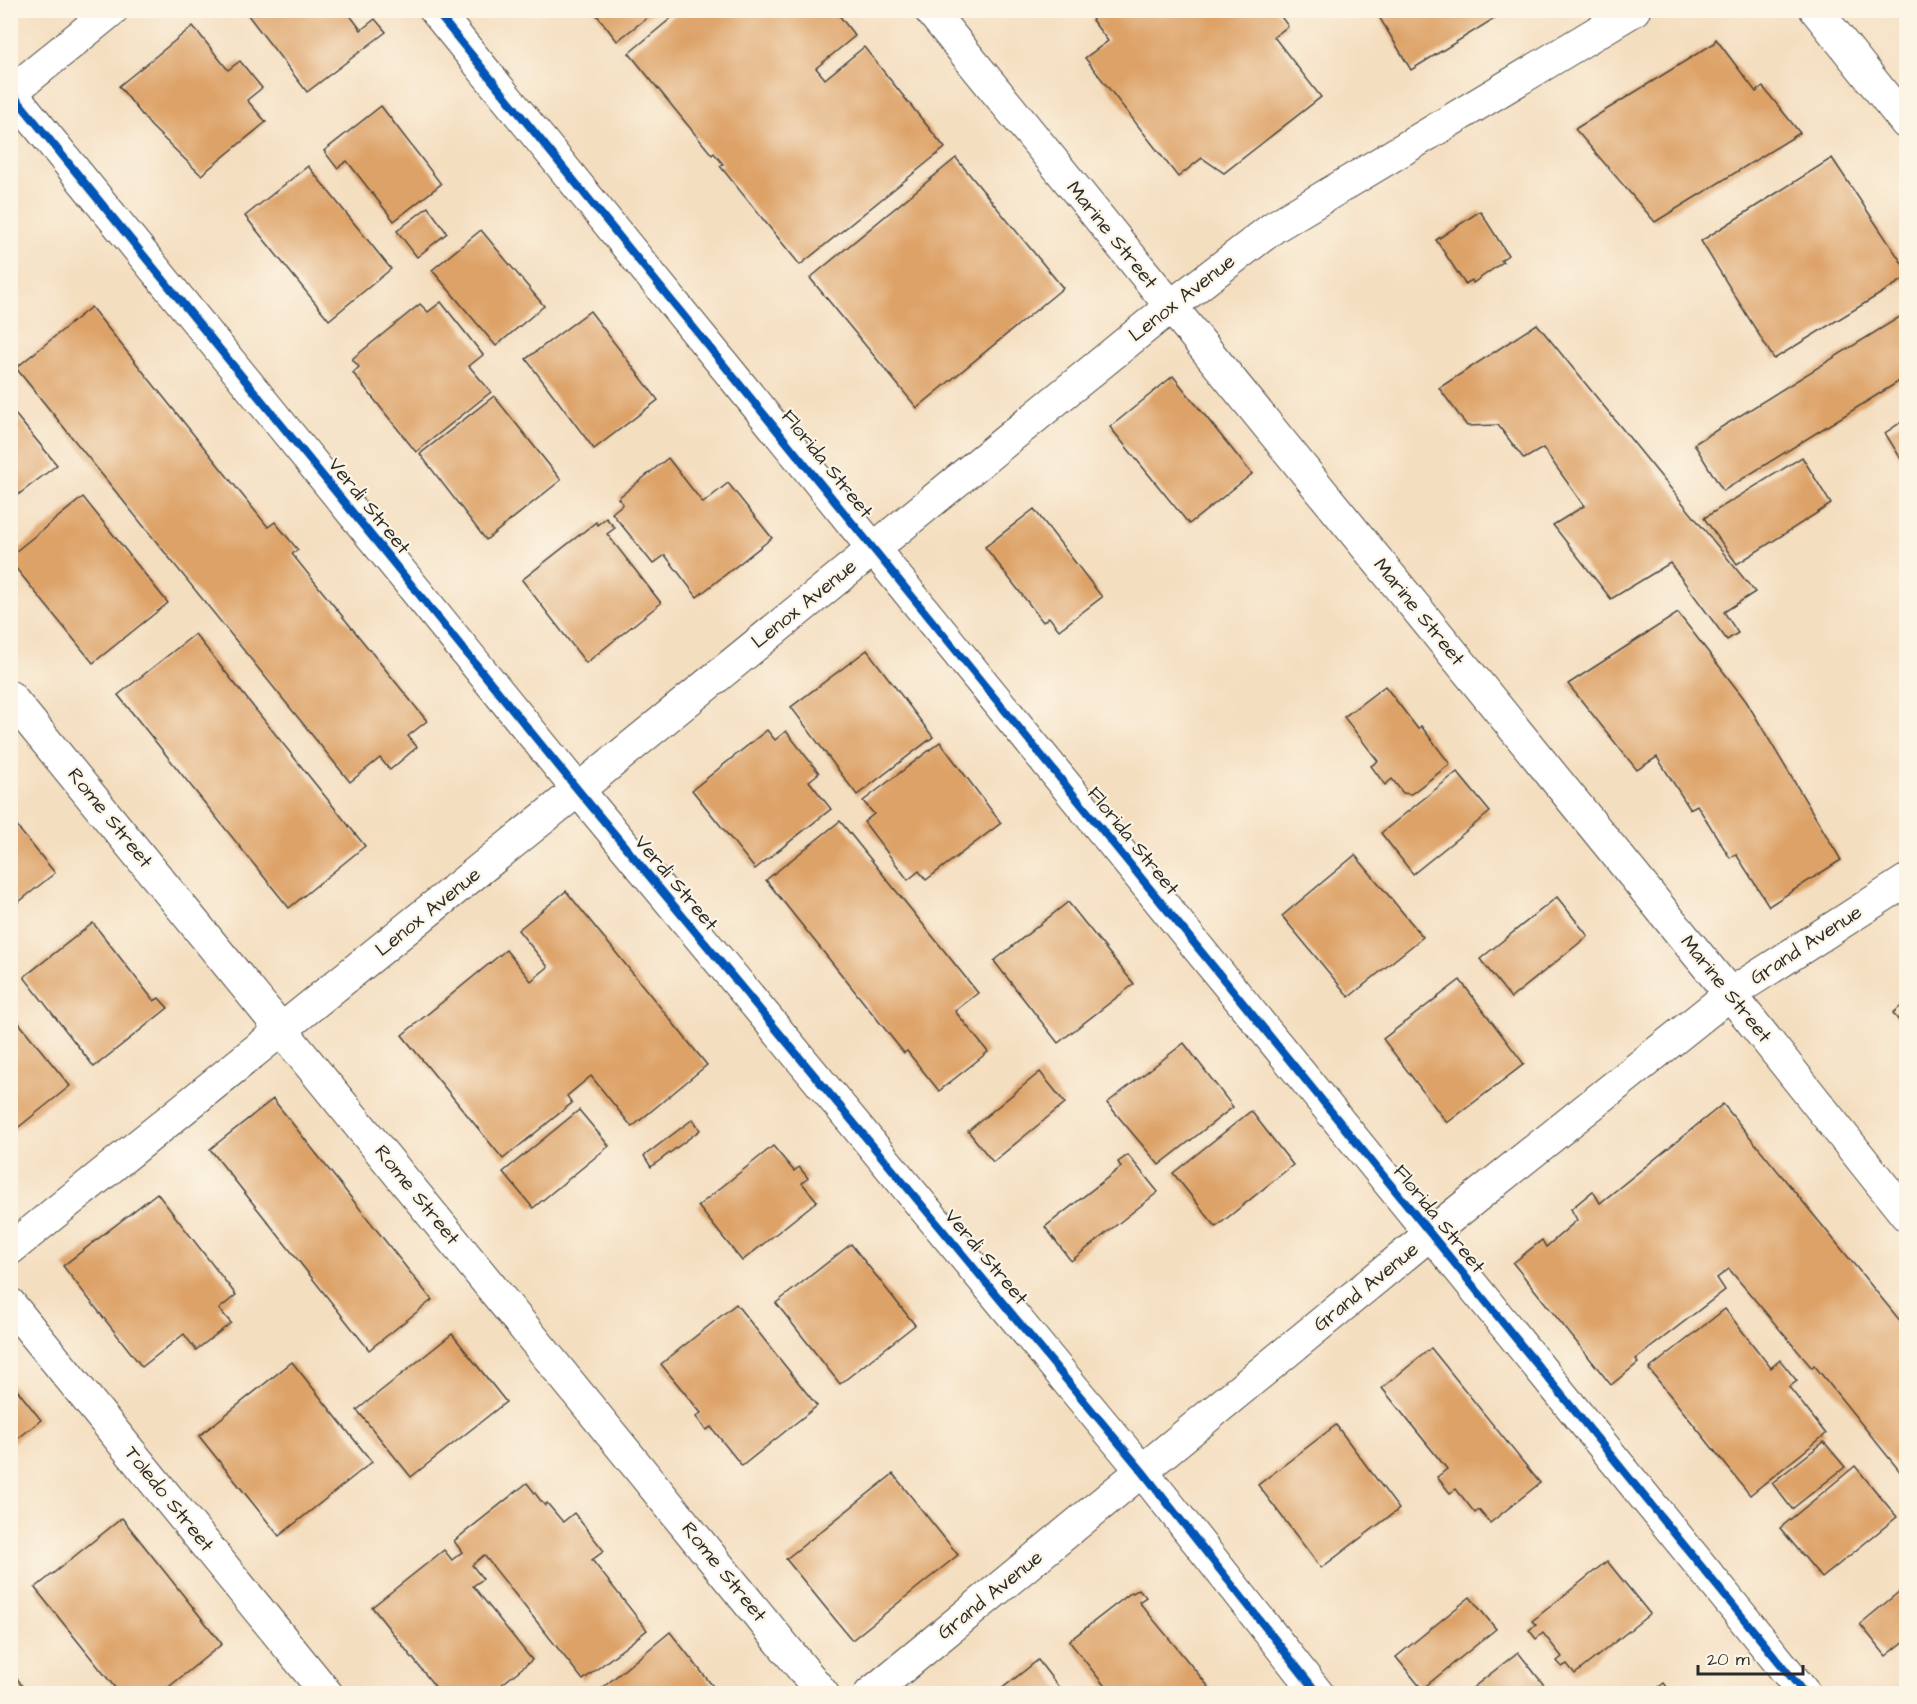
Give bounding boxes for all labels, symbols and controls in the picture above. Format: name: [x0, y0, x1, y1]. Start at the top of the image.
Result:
street label: Marine Street: [1060, 175, 1164, 295]
street label: Lenox Avenue: [1123, 247, 1241, 349]
street label: Florida Street: [774, 404, 880, 524]
street label: Verdi Street: [321, 452, 417, 560]
street label: Marine Street: [1367, 552, 1471, 672]
street label: Lenox Avenue: [745, 553, 863, 655]
street label: Rome Street: [61, 762, 159, 874]
street label: Florida Street: [1080, 781, 1186, 901]
street label: Verdi Street: [628, 829, 724, 937]
street label: Lenox Avenue: [369, 861, 487, 963]
street label: Grand Avenue: [1745, 898, 1868, 992]
street label: Marine Street: [1674, 929, 1778, 1049]
street label: Rome Street: [368, 1139, 466, 1251]
street label: Florida Street: [1386, 1159, 1492, 1279]
street label: Verdi Street: [938, 1203, 1034, 1311]
street label: Grand Avenue: [1307, 1236, 1425, 1338]
street label: Toledo Street: [118, 1440, 220, 1558]
street label: Rome Street: [675, 1516, 773, 1628]
street label: Grand Avenue: [931, 1544, 1049, 1646]
scale bar: [1698, 1638, 1803, 1676]
text: 20 m: [1707, 1647, 1750, 1672]

